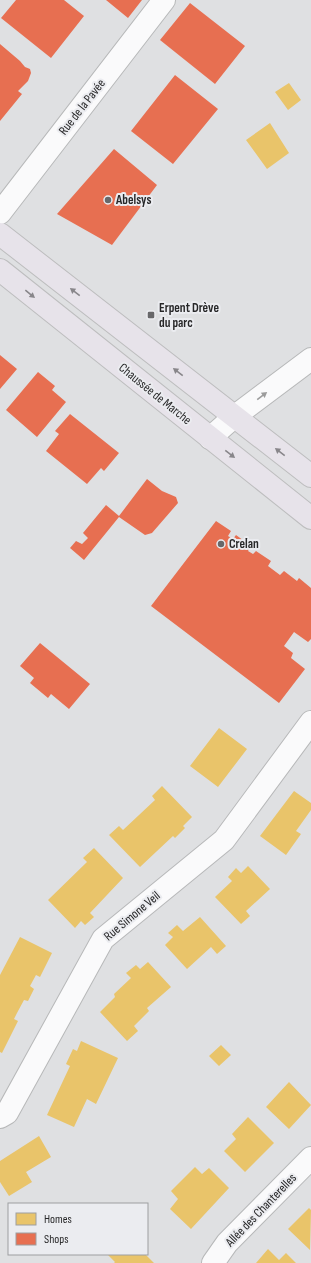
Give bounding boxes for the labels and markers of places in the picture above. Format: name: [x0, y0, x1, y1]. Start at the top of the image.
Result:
place label: Abelsys: [115, 192, 151, 208]
marker: Abelsys: [103, 195, 113, 205]
place label: Erpent Drève du parc: [159, 300, 219, 331]
marker: Erpent Drève du parc: [146, 310, 156, 320]
place label: Crelan: [229, 536, 259, 552]
marker: Crelan: [216, 539, 226, 549]

